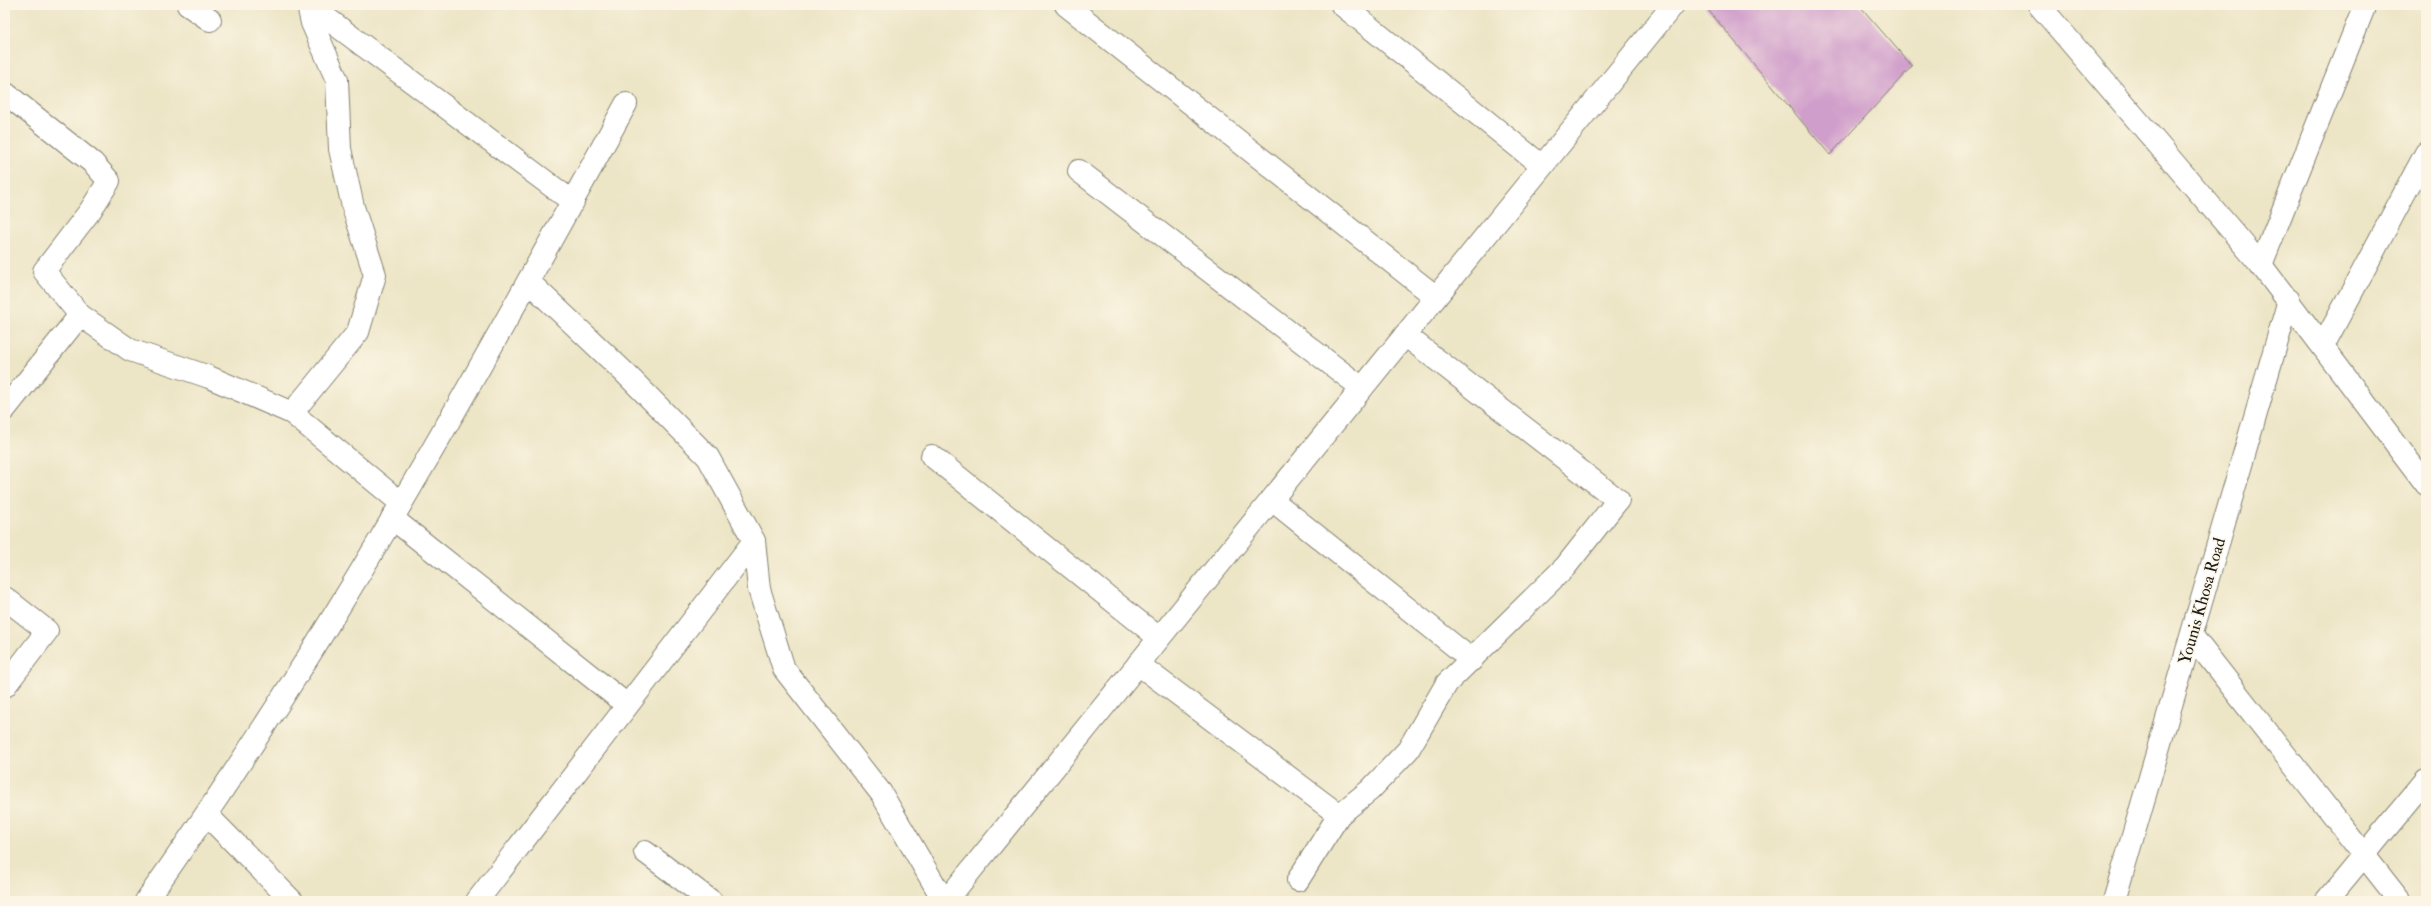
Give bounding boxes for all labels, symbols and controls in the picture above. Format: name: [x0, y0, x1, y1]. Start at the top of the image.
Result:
street label: Younis Khosa Road: [2174, 535, 2230, 667]

